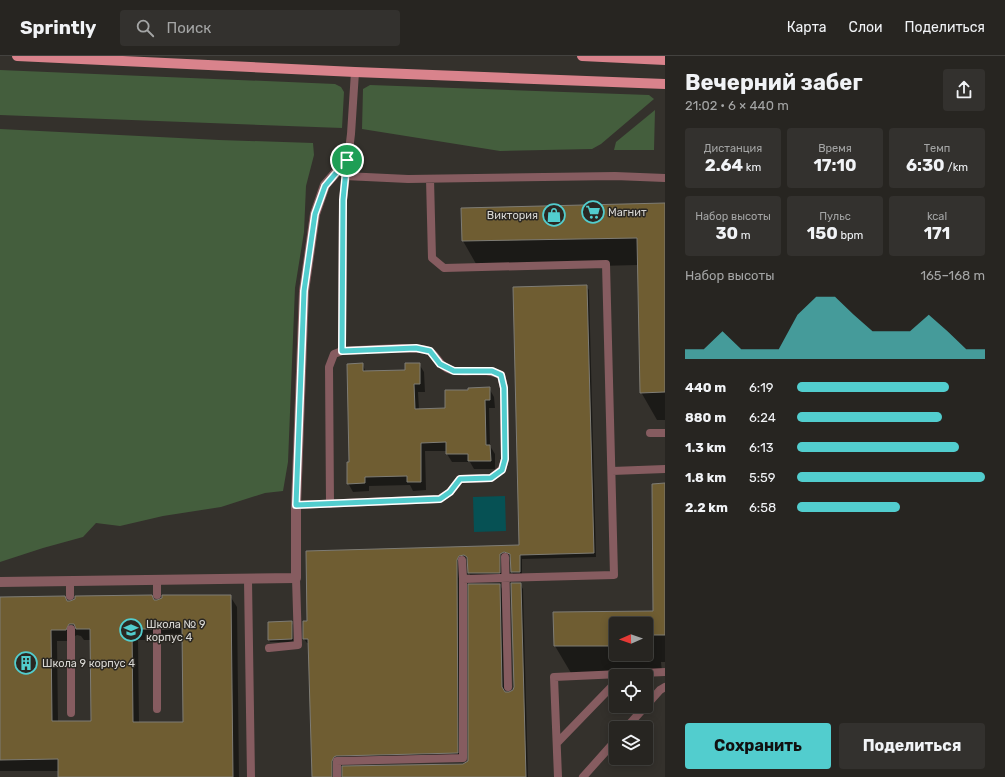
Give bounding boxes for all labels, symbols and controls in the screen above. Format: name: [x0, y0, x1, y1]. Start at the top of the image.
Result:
search box: [120, 10, 400, 46]
text: Sprintly: [20, 16, 96, 39]
icon: search: [134, 17, 156, 39]
text: Поиск: [166, 19, 211, 37]
text: Карта: [787, 19, 827, 36]
text: Слои: [849, 19, 883, 36]
text: Поделиться: [905, 19, 985, 36]
text: Вечерний забег: [685, 69, 863, 96]
button: share: [943, 69, 985, 111]
text: 21:02 · 6 × 440 m: [685, 98, 789, 113]
text: Дистанция: [704, 142, 762, 155]
text: Время: [818, 142, 852, 155]
text: Темп: [924, 142, 950, 155]
pin: [330, 143, 364, 177]
icon: arrive: [336, 149, 358, 171]
text: 2.64: [705, 155, 743, 175]
text: 17:10: [813, 155, 857, 175]
text: 6:30: [906, 155, 945, 175]
text: km: [743, 161, 761, 174]
text: /km: [945, 161, 968, 174]
supermarket icon: Магнит: [580, 199, 606, 225]
shop icon: Виктория: [541, 202, 567, 228]
place label: Магнит: [608, 206, 647, 219]
place label: Виктория: [487, 209, 538, 222]
text: Набор высоты: [695, 210, 771, 223]
text: Пульс: [819, 210, 851, 223]
text: kcal: [927, 210, 947, 223]
text: 30: [715, 223, 738, 243]
text: 150: [807, 223, 838, 243]
text: 171: [924, 223, 950, 243]
text: m: [738, 229, 751, 242]
text: bpm: [838, 229, 863, 242]
text: Набор высоты: [685, 268, 774, 283]
text: 165–168 m: [920, 268, 985, 283]
text: 440 m: [685, 380, 726, 395]
text: 6:19: [749, 380, 773, 395]
text: 880 m: [685, 410, 726, 425]
text: 6:24: [749, 410, 776, 425]
text: 1.3 km: [685, 440, 726, 455]
text: 6:13: [749, 440, 774, 455]
text: 1.8 km: [685, 470, 726, 485]
text: 5:59: [749, 470, 775, 485]
text: 2.2 km: [685, 500, 728, 515]
text: 6:58: [749, 500, 776, 515]
school or university icon: Школа № 9 корпус 4: [118, 617, 144, 643]
north arrow: [609, 617, 653, 661]
map controls: [609, 617, 653, 765]
place label: Школа № 9 корпус 4: [146, 618, 205, 644]
building icon: Школа 9 корпус 4: [13, 650, 39, 676]
place label: Школа 9 корпус 4: [42, 657, 135, 670]
button: locate: [609, 669, 653, 713]
button: layers: [609, 721, 653, 765]
button: Сохранить: [685, 723, 831, 769]
button: Поделиться: [839, 723, 985, 769]

